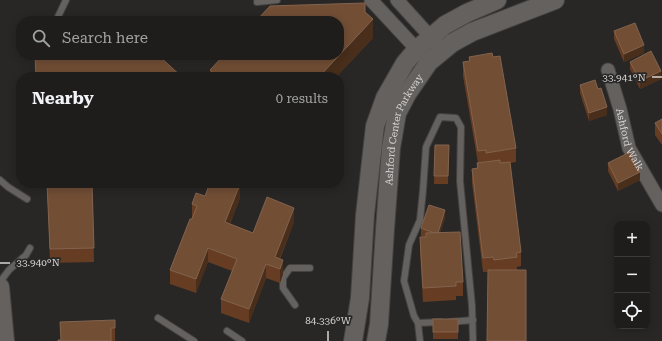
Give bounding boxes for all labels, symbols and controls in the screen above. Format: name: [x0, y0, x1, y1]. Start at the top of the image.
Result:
search box: [16, 16, 344, 60]
icon: search: [30, 27, 52, 49]
text: Search here: [62, 29, 148, 47]
street label: Ashford Center Parkway: [383, 72, 425, 186]
text: 33.941°N: [602, 72, 646, 83]
text: Nearby: [32, 88, 94, 108]
text: 0 results: [276, 91, 328, 106]
street label: Ashford Walk: [614, 107, 647, 173]
map controls: [614, 221, 650, 329]
button: +: [614, 221, 650, 257]
text: 33.940°N: [16, 257, 60, 268]
button: −: [614, 257, 650, 293]
button: locate: [614, 293, 650, 329]
text: 84.336°W: [305, 315, 352, 326]

